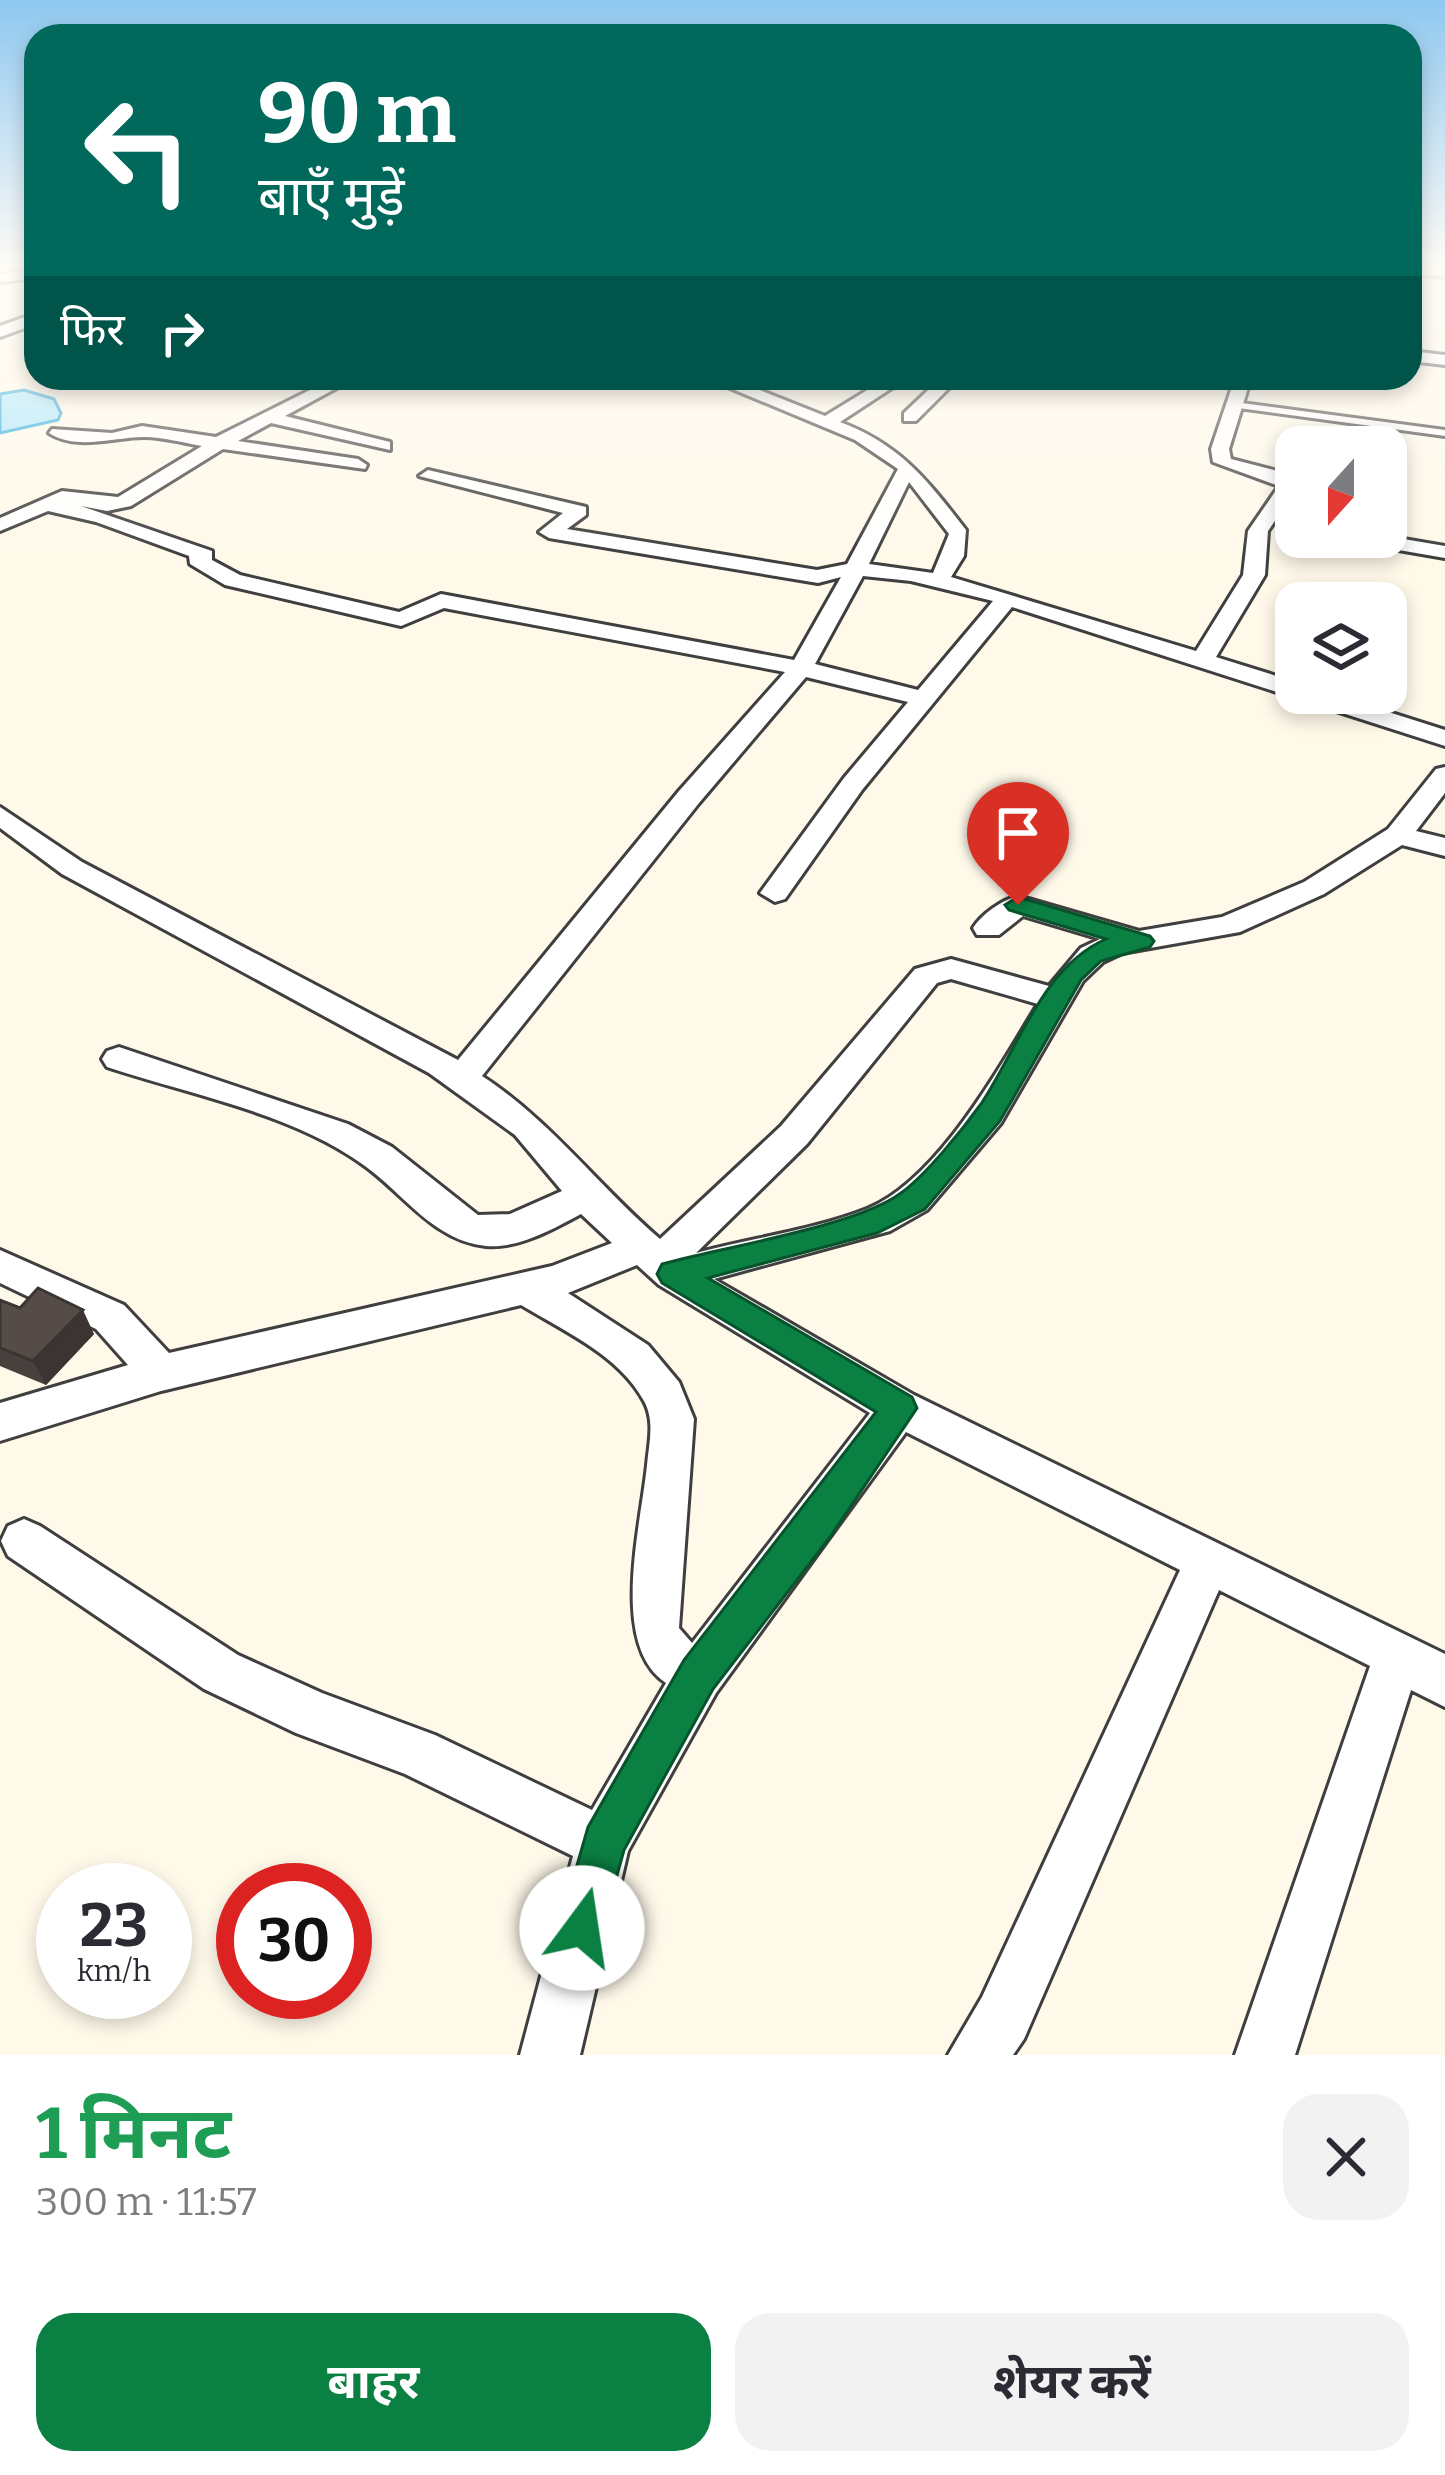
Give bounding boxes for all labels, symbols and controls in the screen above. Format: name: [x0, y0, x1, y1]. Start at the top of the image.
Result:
text: 90 m: [258, 63, 456, 164]
icon: left: [60, 72, 216, 228]
text: बाएँ मुड़ें: [258, 165, 405, 229]
icon: right: [149, 300, 215, 366]
text: फिर: [60, 303, 125, 357]
north arrow: [1275, 426, 1407, 558]
map controls: [1275, 426, 1407, 714]
button: layers: [1275, 582, 1407, 714]
pin: [967, 782, 1069, 905]
icon: arrive: [985, 800, 1051, 866]
speed limit sign: 30: [216, 1863, 372, 2019]
position arrow: [519, 1865, 645, 1991]
text: 23: [80, 1890, 148, 1962]
text: km/h: [77, 1953, 151, 1989]
text: 1 मिनट: [36, 2091, 231, 2177]
button: close: [1283, 2094, 1409, 2220]
text: 300 m · 11:57: [36, 2179, 257, 2225]
button: बाहर: [36, 2313, 711, 2451]
button: शेयर करें: [735, 2313, 1409, 2451]

